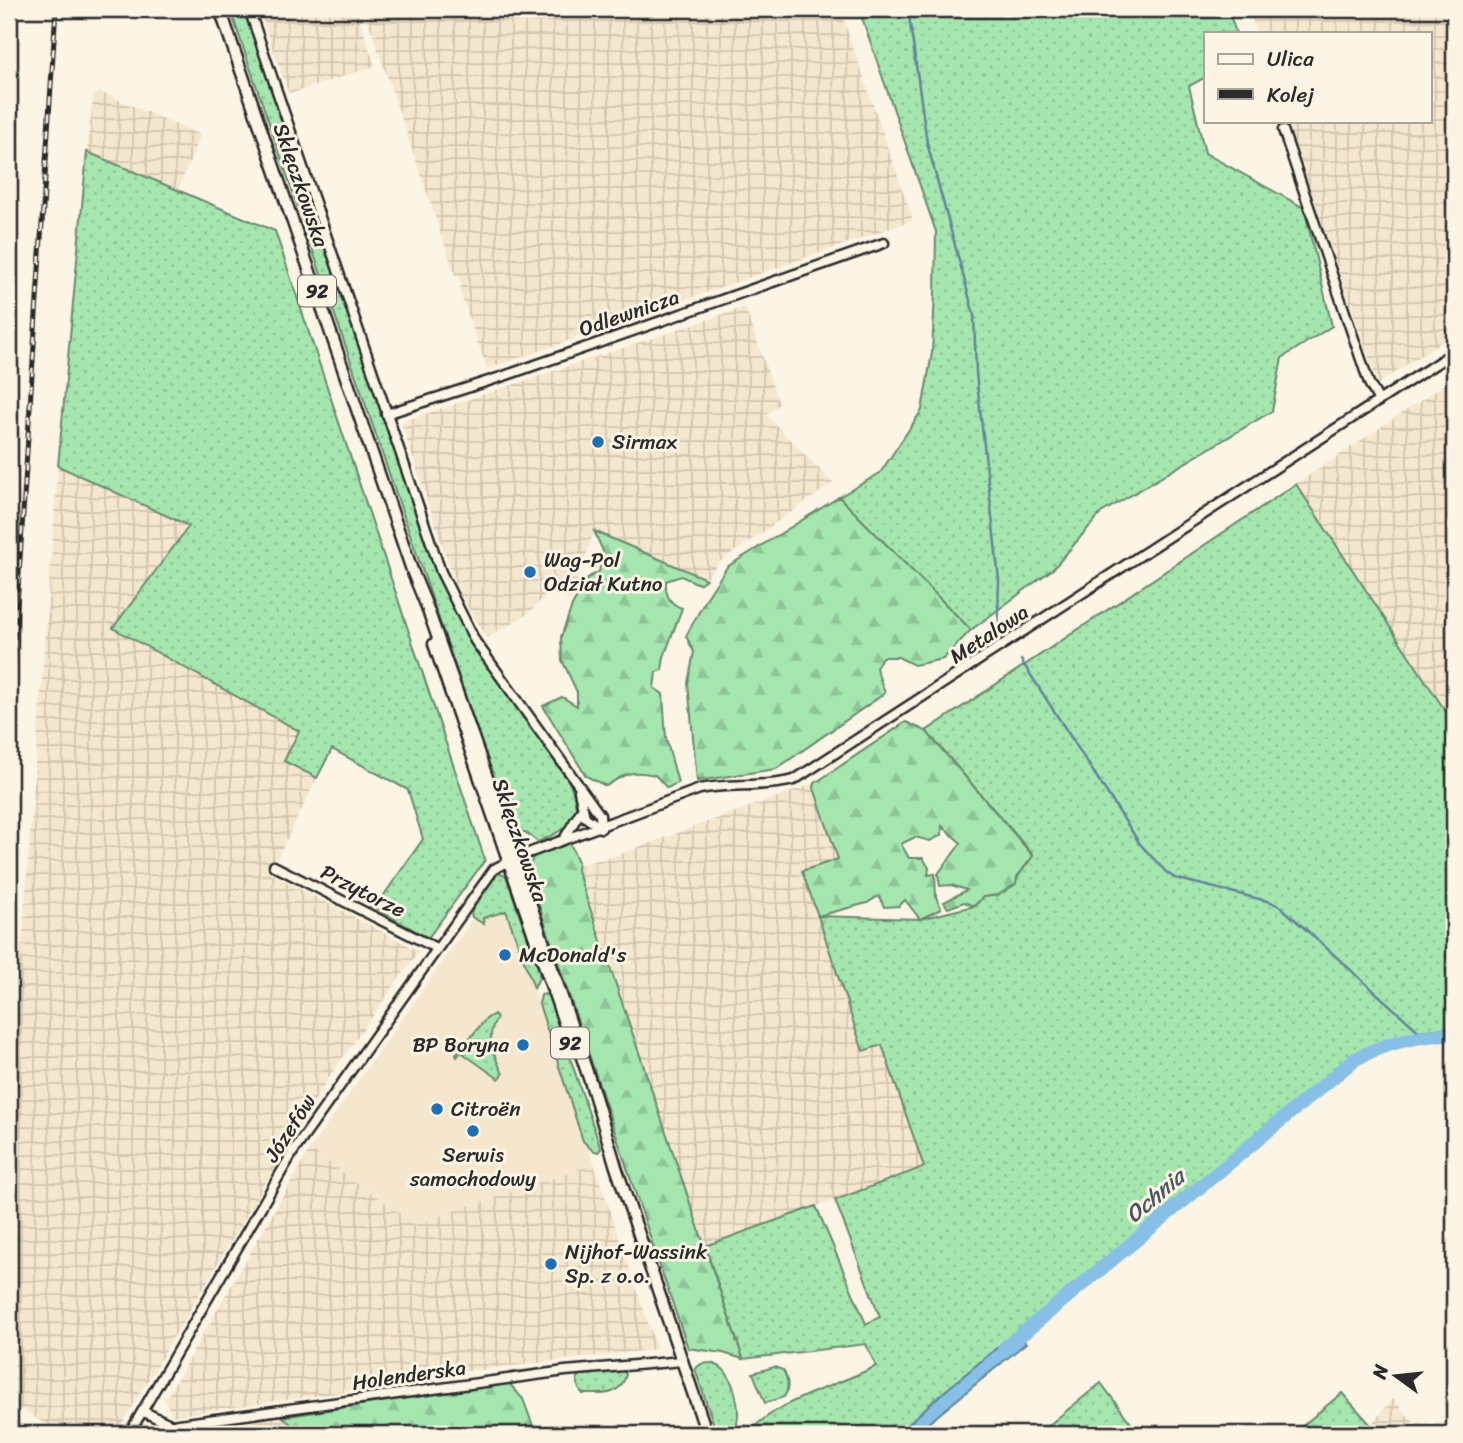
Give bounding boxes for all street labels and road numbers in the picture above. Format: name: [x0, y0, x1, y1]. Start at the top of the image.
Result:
street label: Sklęczkowska: [262, 118, 340, 253]
road number: 92: [298, 276, 336, 306]
street label: Odlewnicza: [574, 278, 685, 348]
street label: Metalowa: [941, 594, 1037, 674]
street label: Sklęczkowska: [481, 773, 559, 908]
street label: Przytorze: [314, 853, 412, 929]
road number: 92: [551, 1028, 589, 1058]
street label: Józefów: [253, 1086, 327, 1171]
street label: Holenderska: [350, 1348, 469, 1402]

